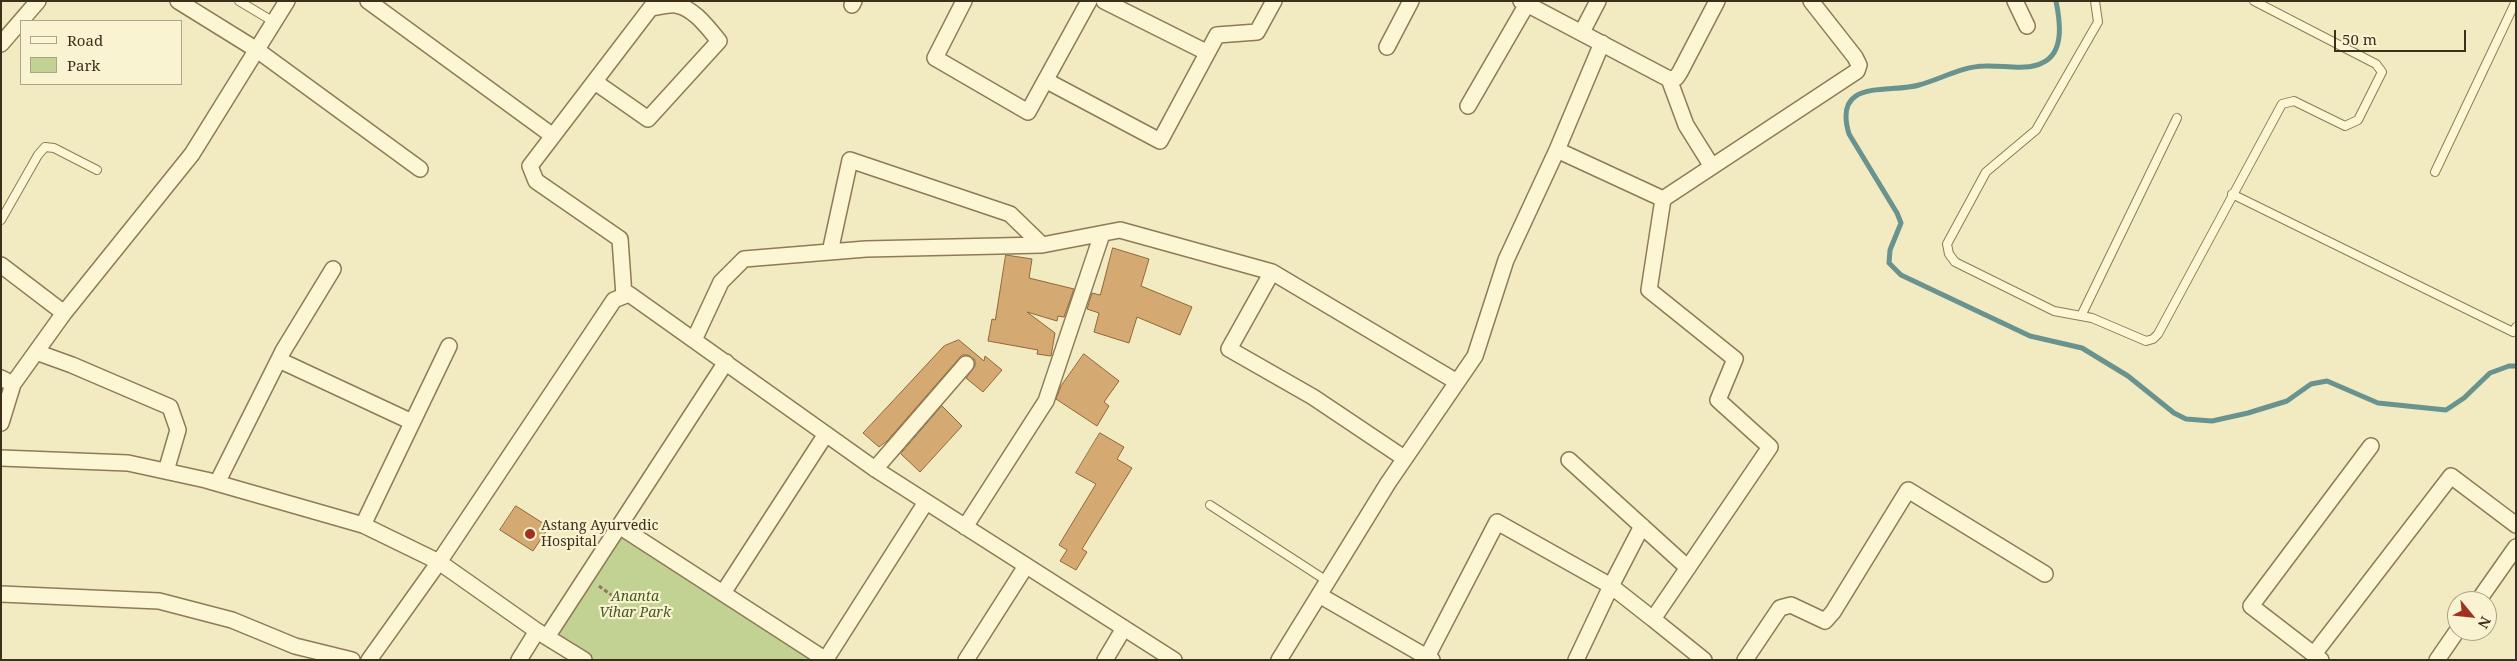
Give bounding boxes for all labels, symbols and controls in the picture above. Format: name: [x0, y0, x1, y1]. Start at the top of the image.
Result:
legend: [20, 20, 182, 85]
scale bar: [2337, 20, 2470, 52]
text: 50 m: [2342, 29, 2377, 49]
text: Road: [67, 30, 103, 50]
text: Park: [67, 55, 100, 75]
place label: Astang Ayurvedic Hospital: [541, 518, 658, 550]
marker: Astang Ayurvedic Hospital: [523, 527, 537, 541]
park label: Ananta Vihar Park: [599, 589, 671, 622]
north arrow: [2447, 591, 2497, 641]
text: N: [2474, 613, 2496, 632]

